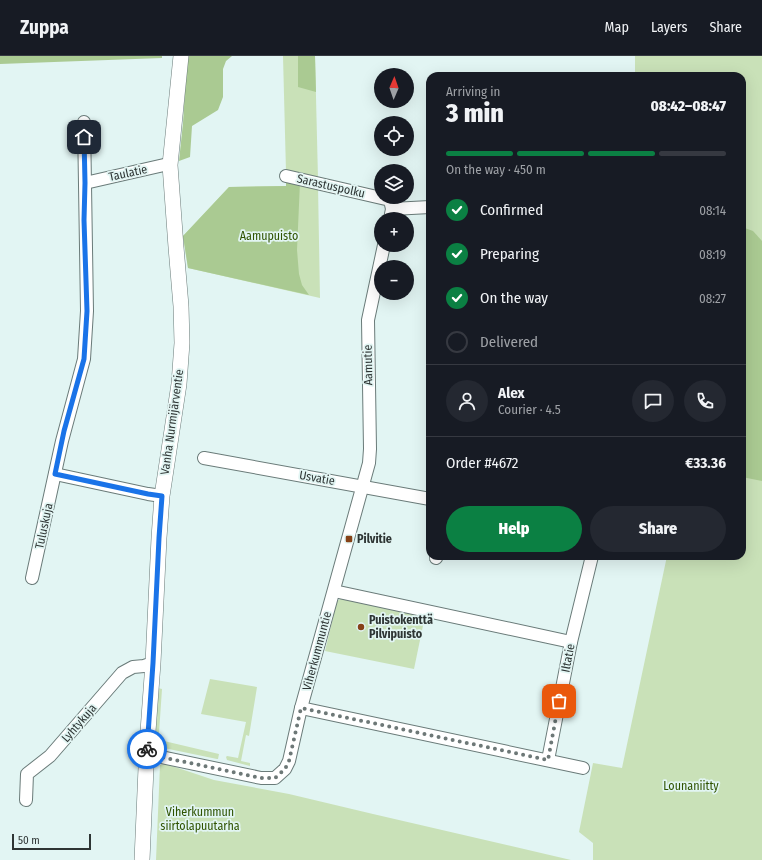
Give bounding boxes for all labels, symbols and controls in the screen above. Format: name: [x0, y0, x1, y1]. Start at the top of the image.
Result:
text: Zuppa: [20, 16, 69, 39]
text: Map: [605, 19, 629, 36]
text: Layers: [651, 19, 687, 36]
text: Share: [709, 19, 742, 36]
north arrow: [374, 68, 414, 108]
map controls: [374, 68, 414, 300]
text: Arriving in: [446, 84, 500, 99]
text: 08:42–08:47: [651, 97, 726, 115]
text: 3 min: [446, 98, 504, 129]
button: locate: [374, 116, 414, 156]
pin: [67, 120, 101, 154]
icon: home: [73, 126, 95, 148]
street label: Taulatie: [107, 162, 149, 184]
text: On the way · 450 m: [446, 162, 546, 177]
button: layers: [374, 164, 414, 204]
street label: Sarastuspolku: [296, 171, 366, 201]
icon: check: [446, 199, 468, 221]
text: Confirmed: [480, 201, 543, 219]
text: 08:14: [699, 203, 726, 218]
button: +: [374, 212, 414, 252]
park label: Aamupuisto: [240, 229, 298, 243]
icon: check: [446, 243, 468, 265]
text: Preparing: [480, 245, 539, 263]
text: 08:19: [699, 247, 726, 262]
button: −: [374, 260, 414, 300]
icon: check: [446, 287, 468, 309]
text: On the way: [480, 289, 548, 307]
text: 08:27: [699, 291, 726, 306]
text: Delivered: [480, 333, 538, 351]
street label: Aamutie: [361, 345, 375, 385]
street label: Vanha Nurmijärventie: [158, 368, 186, 476]
button: person: [446, 380, 488, 422]
button: chat: [632, 380, 674, 422]
button: phone: [684, 380, 726, 422]
text: Alex: [498, 384, 525, 402]
text: Courier · 4.5: [498, 402, 561, 417]
text: Order #4672: [446, 454, 518, 472]
text: €33.36: [685, 454, 726, 472]
street label: Usvatie: [298, 468, 336, 488]
street label: Tuluskuja: [32, 502, 56, 550]
button: Help: [446, 506, 582, 552]
button: Share: [590, 506, 726, 552]
place label: Pilvitie: [357, 532, 392, 546]
marker: Pilvitie: [344, 534, 354, 544]
street label: Viherkummuntie: [300, 610, 334, 692]
place label: Puistokenttä Pilvipuisto: [369, 613, 433, 641]
marker: Puistokenttä Pilvipuisto: [356, 622, 366, 632]
street label: Iltatie: [558, 642, 578, 674]
pin: [542, 684, 576, 718]
icon: bag: [548, 690, 570, 712]
street label: Lyhtykuja: [59, 701, 99, 745]
courier: [127, 729, 167, 769]
icon: bike: [136, 738, 158, 760]
park label: Lounaniitty: [663, 779, 719, 793]
park label: Viherkummun siirtolapuutarha: [160, 805, 240, 833]
scale bar: [12, 832, 91, 851]
text: 50 m: [18, 834, 40, 847]

